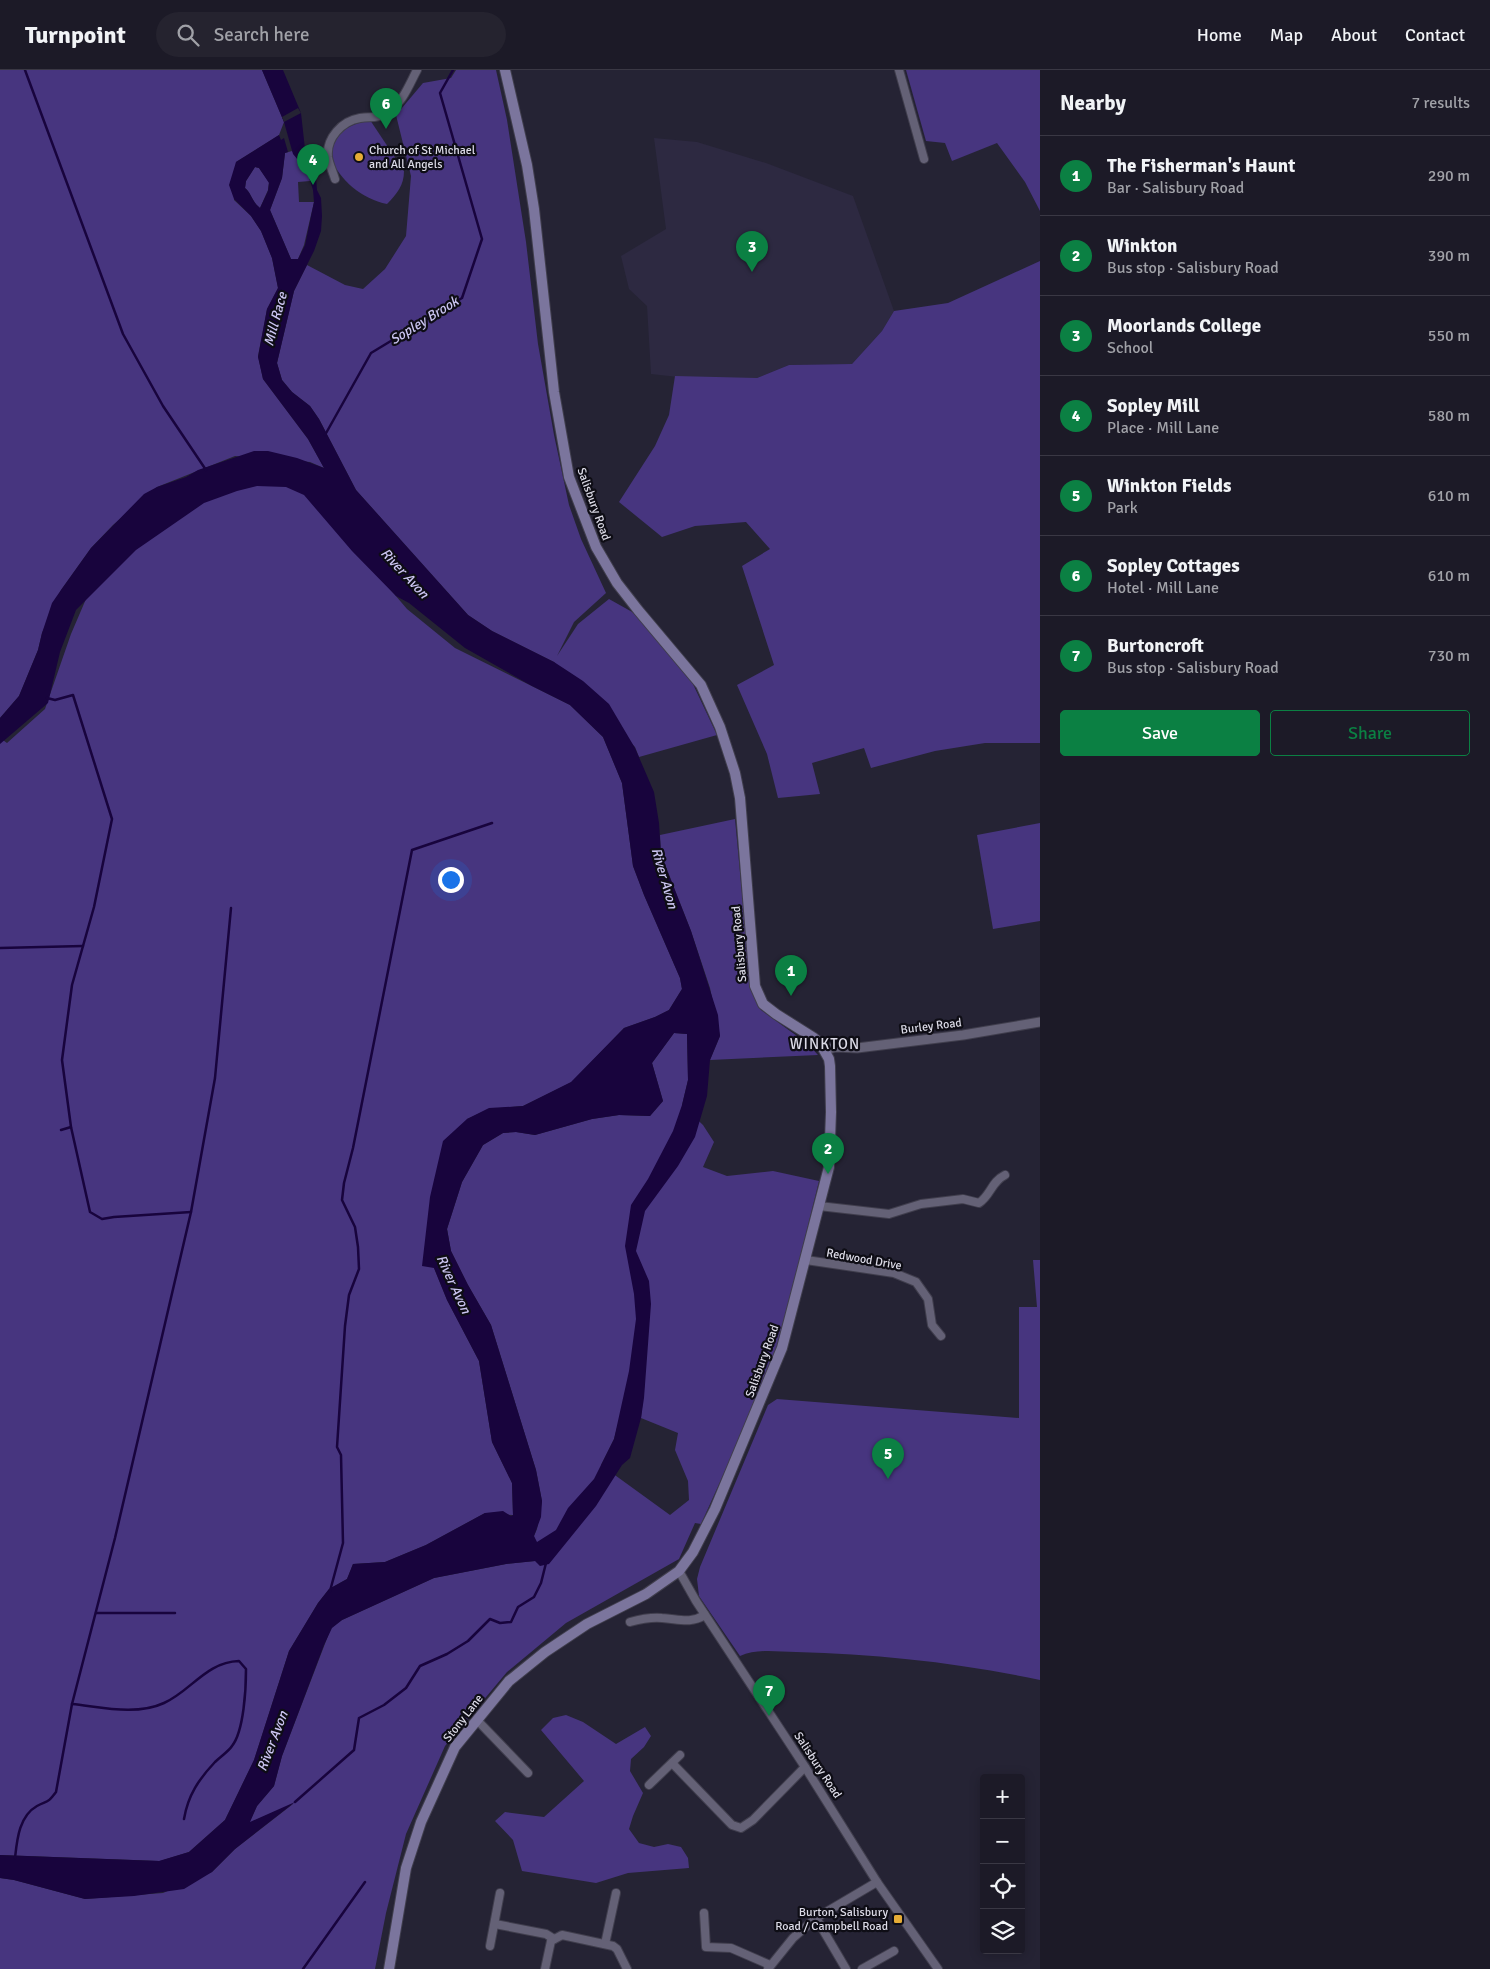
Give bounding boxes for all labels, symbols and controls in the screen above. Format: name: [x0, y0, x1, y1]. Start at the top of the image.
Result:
search box: [156, 12, 506, 57]
text: Turnpoint: [25, 20, 126, 50]
icon: search: [174, 21, 202, 49]
text: Search here: [214, 23, 309, 47]
text: Home: [1197, 24, 1242, 46]
text: Map: [1270, 24, 1303, 46]
text: About: [1331, 24, 1377, 46]
text: Contact: [1405, 24, 1465, 46]
pin: 6: [370, 88, 402, 129]
text: Nearby: [1060, 90, 1126, 116]
text: 7 results: [1411, 93, 1470, 113]
place label: Church of St Michael and All Angels: [369, 143, 476, 172]
pin: 4: [297, 144, 329, 185]
marker: Church of St Michael and All Angels: [353, 151, 365, 163]
text: The Fisherman's Haunt: [1107, 154, 1295, 178]
text: 1: [1072, 166, 1080, 186]
text: 290 m: [1428, 166, 1470, 186]
text: Bar · Salisbury Road: [1107, 178, 1244, 198]
pin: 3: [736, 231, 768, 272]
text: Winkton: [1107, 234, 1177, 258]
text: 2: [1072, 246, 1080, 266]
text: 390 m: [1428, 246, 1470, 266]
text: Bus stop · Salisbury Road: [1107, 258, 1279, 278]
water label: Mill Race: [260, 289, 291, 348]
water label: Sopley Brook: [387, 292, 463, 348]
text: Moorlands College: [1107, 314, 1261, 338]
text: 3: [1072, 326, 1080, 346]
text: 550 m: [1428, 326, 1470, 346]
text: School: [1107, 338, 1153, 358]
text: Sopley Mill: [1107, 394, 1200, 418]
text: 4: [1072, 406, 1080, 426]
text: 580 m: [1428, 406, 1470, 426]
text: Place · Mill Lane: [1107, 418, 1219, 438]
street label: Salisbury Road: [573, 466, 614, 543]
text: Winkton Fields: [1107, 474, 1231, 498]
text: 5: [1072, 486, 1080, 506]
text: 610 m: [1428, 486, 1470, 506]
text: Park: [1107, 498, 1138, 518]
water label: River Avon: [377, 545, 433, 602]
text: Sopley Cottages: [1107, 554, 1240, 578]
text: 6: [1072, 566, 1080, 586]
text: 610 m: [1428, 566, 1470, 586]
text: Hotel · Mill Lane: [1107, 578, 1219, 598]
text: Burtoncroft: [1107, 634, 1204, 658]
text: 7: [1072, 646, 1080, 666]
text: 730 m: [1428, 646, 1470, 666]
text: Bus stop · Salisbury Road: [1107, 658, 1279, 678]
button: Save: [1060, 710, 1260, 756]
button: Share: [1270, 710, 1470, 756]
water label: River Avon: [648, 846, 681, 911]
your location: [438, 867, 464, 893]
street label: Salisbury Road: [729, 905, 750, 983]
pin: 1: [775, 955, 807, 996]
street label: Burley Road: [900, 1015, 962, 1038]
district label: WINKTON: [790, 1035, 860, 1053]
pin: 2: [812, 1133, 844, 1174]
street label: Redwood Drive: [825, 1245, 903, 1273]
water label: River Avon: [433, 1252, 475, 1317]
street label: Salisbury Road: [742, 1323, 783, 1400]
pin: 5: [872, 1438, 904, 1479]
pin: 7: [753, 1675, 785, 1716]
street label: Stony Lane: [440, 1691, 487, 1745]
water label: River Avon: [253, 1708, 292, 1774]
street label: Salisbury Road: [791, 1729, 845, 1801]
map controls: [980, 1774, 1025, 1954]
button: +: [980, 1774, 1025, 1819]
button: −: [980, 1819, 1025, 1864]
button: locate: [980, 1864, 1025, 1909]
place label: Burton, Salisbury Road / Campbell Road: [775, 1905, 888, 1934]
button: layers: [980, 1909, 1025, 1954]
marker: Burton, Salisbury Road / Campbell Road: [892, 1913, 904, 1925]

